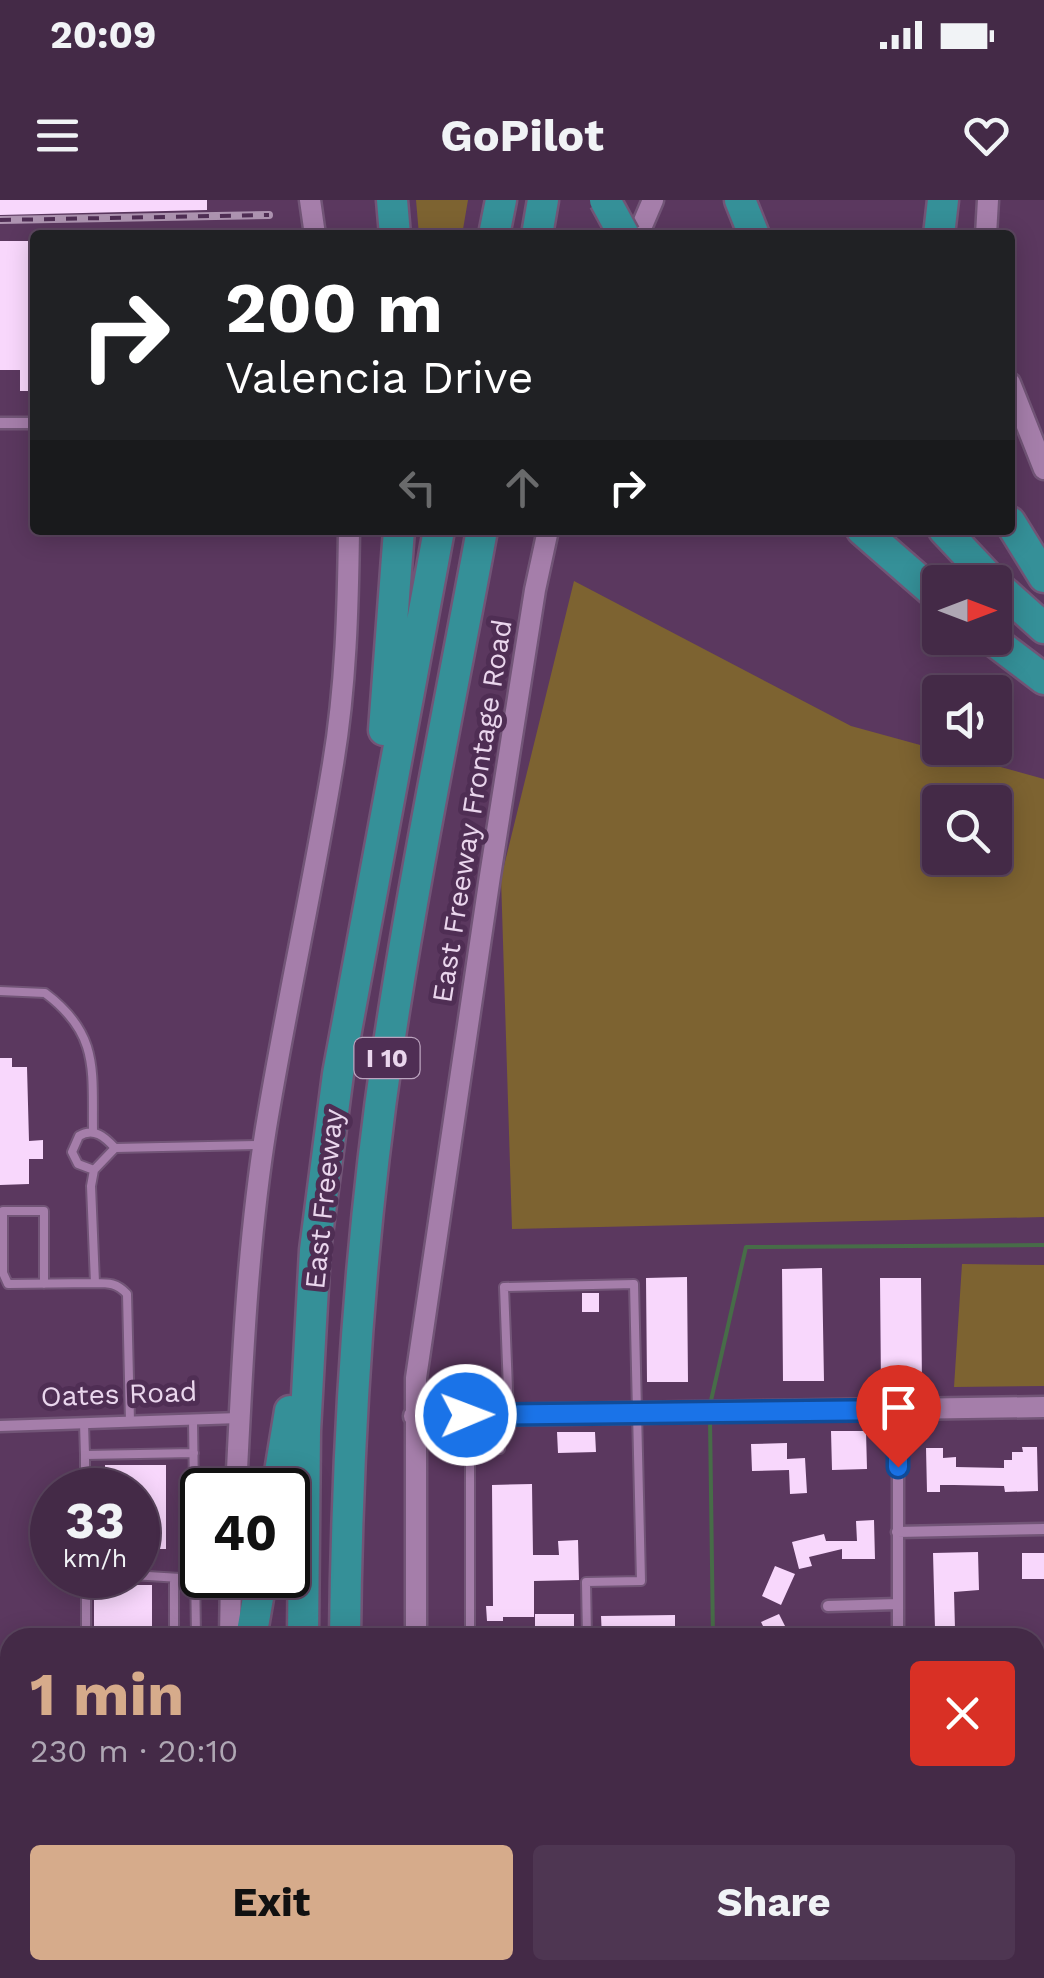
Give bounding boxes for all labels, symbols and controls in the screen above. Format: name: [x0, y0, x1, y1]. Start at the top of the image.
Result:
text: 20:09: [50, 13, 156, 57]
icon: menu: [30, 108, 85, 163]
icon: heart: [959, 108, 1014, 163]
text: GoPilot: [440, 109, 604, 162]
text: 200 m: [225, 267, 443, 349]
icon: right: [60, 270, 190, 400]
text: Valencia Drive: [225, 351, 533, 404]
icon: left: [390, 460, 445, 515]
icon: ahead: [495, 460, 550, 515]
icon: right: [600, 460, 655, 515]
north arrow: [922, 565, 1012, 655]
map controls: [922, 565, 1012, 875]
street label: East Freeway Frontage Road: [425, 617, 519, 1005]
button: sound: [922, 675, 1012, 765]
button: search: [922, 785, 1012, 875]
road number: I 10: [354, 1038, 420, 1078]
street label: East Freeway: [298, 1107, 350, 1291]
position arrow: [414, 1363, 518, 1467]
pin: [856, 1365, 941, 1468]
street label: Oates Road: [40, 1375, 198, 1413]
icon: arrive: [871, 1380, 926, 1435]
speed limit sign: 40: [180, 1468, 310, 1598]
text: 33: [65, 1491, 125, 1550]
text: km/h: [63, 1544, 127, 1573]
text: 1 min: [30, 1659, 184, 1730]
button: close: [910, 1661, 1015, 1766]
text: 230 m · 20:10: [30, 1732, 238, 1770]
button: Exit: [30, 1845, 513, 1960]
button: Share: [533, 1845, 1015, 1960]

